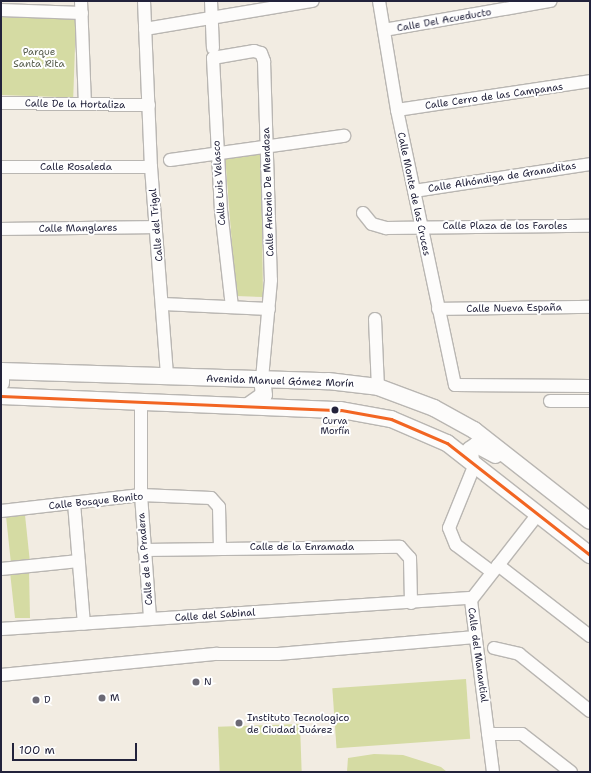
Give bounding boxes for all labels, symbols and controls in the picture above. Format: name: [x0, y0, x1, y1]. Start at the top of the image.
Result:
street label: Calle Del Acueducto: [396, 6, 492, 34]
park label: Parque Santa Rita: [13, 45, 65, 68]
street label: Calle Cerro de las Campanas: [424, 80, 564, 112]
street label: Calle De la Hortaliza: [25, 97, 125, 111]
street label: Calle Antonio De Mendoza: [260, 127, 276, 257]
street label: Calle Monte de las Cruces: [395, 131, 433, 257]
street label: Calle Luis Velasco: [210, 140, 228, 226]
street label: Calle Alhóndiga de Granaditas: [427, 159, 577, 195]
street label: Calle Rosaleda: [40, 161, 112, 173]
street label: Calle del Trigal: [147, 188, 165, 262]
street label: Calle Plaza de los Faroles: [443, 220, 567, 232]
street label: Calle Manglares: [39, 221, 117, 235]
street label: Calle Nueva España: [466, 301, 562, 315]
street label: Avenida Manuel Gómez Morín: [206, 372, 354, 390]
marker: Curva Morfín: [330, 405, 340, 415]
place label: Curva Morfín: [321, 416, 349, 437]
street label: Calle Bosque Bonito: [48, 490, 144, 512]
street label: Calle de la Pradera: [135, 512, 155, 606]
street label: Calle de la Enramada: [250, 541, 354, 553]
street label: Calle del Sabinal: [174, 606, 256, 624]
street label: Calle del Manantial: [465, 607, 491, 703]
place label: N: [204, 676, 212, 688]
marker: N: [191, 677, 201, 687]
place label: M: [110, 692, 120, 704]
marker: M: [97, 693, 107, 703]
place label: D: [44, 694, 51, 706]
marker: D: [31, 695, 41, 705]
place label: Instituto Tecnologico de Ciudad Juárez: [247, 711, 349, 734]
marker: Instituto Tecnologico de Ciudad Juárez: [234, 718, 244, 728]
scale bar: [14, 735, 139, 761]
text: 100 m: [19, 742, 55, 758]

